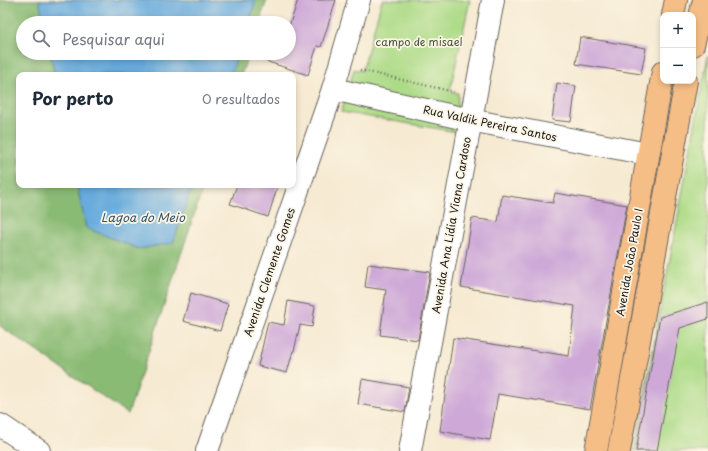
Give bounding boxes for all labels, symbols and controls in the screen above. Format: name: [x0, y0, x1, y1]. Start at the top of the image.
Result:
map controls: [660, 12, 696, 84]
button: +: [660, 12, 696, 48]
search box: [16, 16, 296, 60]
icon: search: [30, 27, 52, 49]
text: Pesquisar aqui: [62, 27, 165, 50]
park label: campo de misael: [376, 33, 462, 50]
button: −: [660, 48, 696, 84]
text: Por perto: [32, 85, 113, 111]
text: 0 resultados: [202, 89, 280, 108]
street label: Rua Valdik Pereira Santos: [422, 101, 558, 145]
street label: Avenida Ana Lídia Viana Cardoso: [427, 135, 475, 315]
street label: Avenida Clemente Gomes: [239, 205, 299, 339]
street label: Avenida João Paulo I: [611, 207, 647, 317]
water label: Lagoa do Meio: [101, 208, 186, 226]

